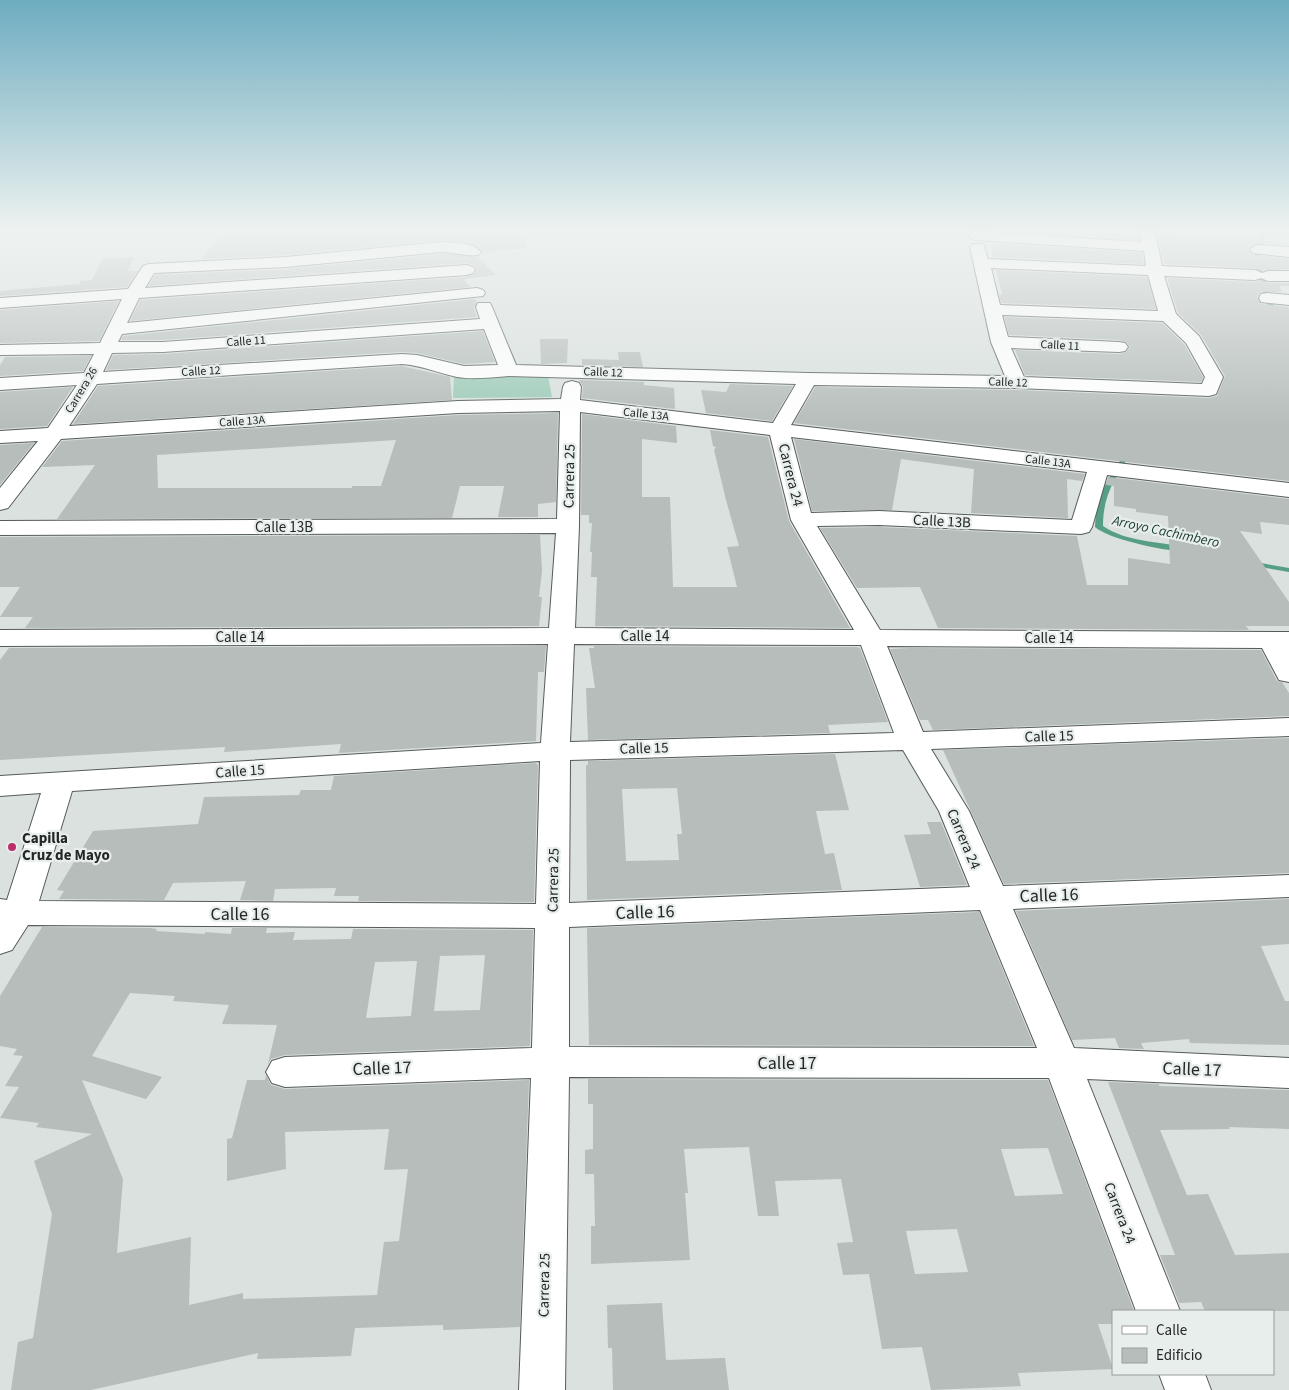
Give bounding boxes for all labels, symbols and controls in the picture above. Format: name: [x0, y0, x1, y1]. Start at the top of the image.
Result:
street label: Calle 11: [226, 332, 266, 351]
street label: Calle 11: [1040, 336, 1080, 355]
street label: Calle 12: [181, 362, 221, 381]
street label: Calle 12: [583, 363, 623, 382]
street label: Carrera 26: [61, 364, 102, 417]
street label: Calle 12: [988, 373, 1028, 392]
street label: Calle 13A: [622, 404, 670, 425]
street label: Calle 13A: [219, 411, 266, 432]
street label: Carrera 24: [773, 441, 809, 509]
street label: Carrera 25: [558, 444, 581, 508]
street label: Calle 13A: [1024, 450, 1072, 473]
street label: Calle 13B: [912, 509, 972, 534]
water label: Arroyo Cachimbero: [1109, 511, 1221, 553]
street label: Calle 13B: [255, 517, 313, 538]
street label: Calle 14: [620, 626, 670, 647]
street label: Calle 14: [215, 627, 265, 648]
street label: Calle 14: [1024, 628, 1074, 649]
street label: Calle 15: [1024, 725, 1074, 748]
street label: Calle 15: [619, 737, 669, 760]
street label: Calle 15: [215, 759, 265, 784]
street label: Carrera 24: [941, 806, 986, 873]
place label: Capilla Cruz de Mayo: [22, 828, 110, 866]
marker: Capilla Cruz de Mayo: [6, 841, 18, 853]
street label: Carrera 25: [542, 848, 565, 912]
street label: Calle 16: [1019, 882, 1079, 909]
street label: Calle 16: [615, 899, 675, 926]
street label: Calle 16: [211, 902, 270, 927]
street label: Calle 17: [758, 1051, 817, 1076]
street label: Calle 17: [352, 1055, 412, 1082]
street label: Calle 17: [1162, 1056, 1222, 1083]
street label: Carrera 24: [1098, 1179, 1141, 1247]
street label: Carrera 25: [533, 1253, 556, 1317]
legend: [1112, 1310, 1274, 1375]
text: Calle: [1156, 1320, 1187, 1341]
text: Edificio: [1156, 1345, 1203, 1366]

